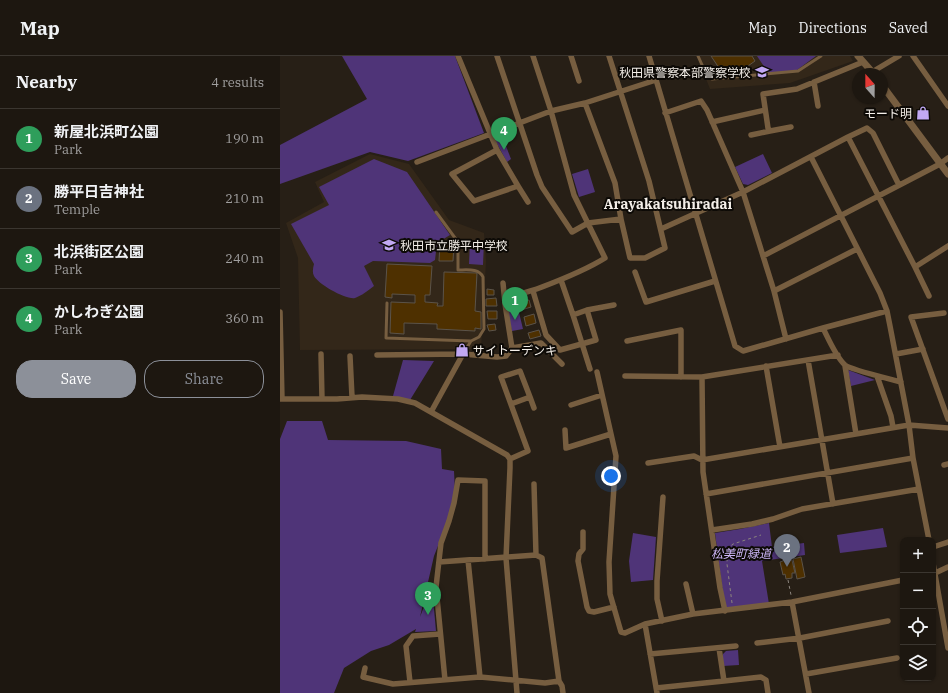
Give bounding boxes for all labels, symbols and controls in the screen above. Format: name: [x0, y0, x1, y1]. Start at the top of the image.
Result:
text: Map: [20, 16, 60, 40]
text: Map: [748, 19, 777, 37]
text: Directions: [799, 19, 867, 37]
text: Saved: [889, 19, 928, 37]
school or university icon: 秋田県警察本部警察学校: [754, 64, 770, 80]
place label: 秋田県警察本部警察学校: [619, 65, 751, 80]
north arrow: [852, 68, 888, 104]
text: Nearby: [16, 71, 77, 93]
text: 4 results: [211, 74, 264, 91]
shop icon: モード明: [915, 105, 931, 121]
place label: モード明: [864, 106, 912, 121]
pin: 4: [491, 117, 517, 150]
text: 新屋北浜町公園: [54, 122, 159, 141]
text: 1: [25, 130, 33, 147]
text: 190 m: [225, 130, 264, 147]
text: Park: [54, 141, 82, 158]
text: 勝平日吉神社: [54, 182, 144, 201]
text: 2: [25, 190, 33, 207]
text: 210 m: [225, 190, 264, 207]
district label: Arayakatsuhiradai: [604, 195, 733, 213]
text: Temple: [54, 201, 100, 218]
school or university icon: 秋田市立勝平中学校: [381, 237, 397, 253]
place label: 秋田市立勝平中学校: [400, 238, 508, 253]
text: 北浜街区公園: [54, 242, 144, 261]
text: 3: [25, 250, 33, 267]
text: 240 m: [225, 250, 264, 267]
text: Park: [54, 261, 82, 278]
pin: 1: [502, 287, 528, 320]
text: かしわぎ公園: [54, 302, 144, 321]
text: 4: [25, 310, 33, 327]
text: 360 m: [225, 310, 264, 327]
text: Park: [54, 321, 82, 338]
shop icon: サイトーデンキ: [454, 342, 470, 358]
place label: サイトーデンキ: [473, 343, 557, 358]
button: Save: [16, 360, 136, 398]
button: Share: [144, 360, 264, 398]
your location: [601, 466, 621, 486]
pin: 2: [774, 534, 800, 567]
map controls: [900, 537, 936, 681]
button: +: [900, 537, 936, 573]
park label: 松美町緑道: [711, 546, 773, 561]
button: −: [900, 573, 936, 609]
pin: 3: [415, 582, 441, 615]
button: locate: [900, 609, 936, 645]
button: layers: [900, 645, 936, 681]

